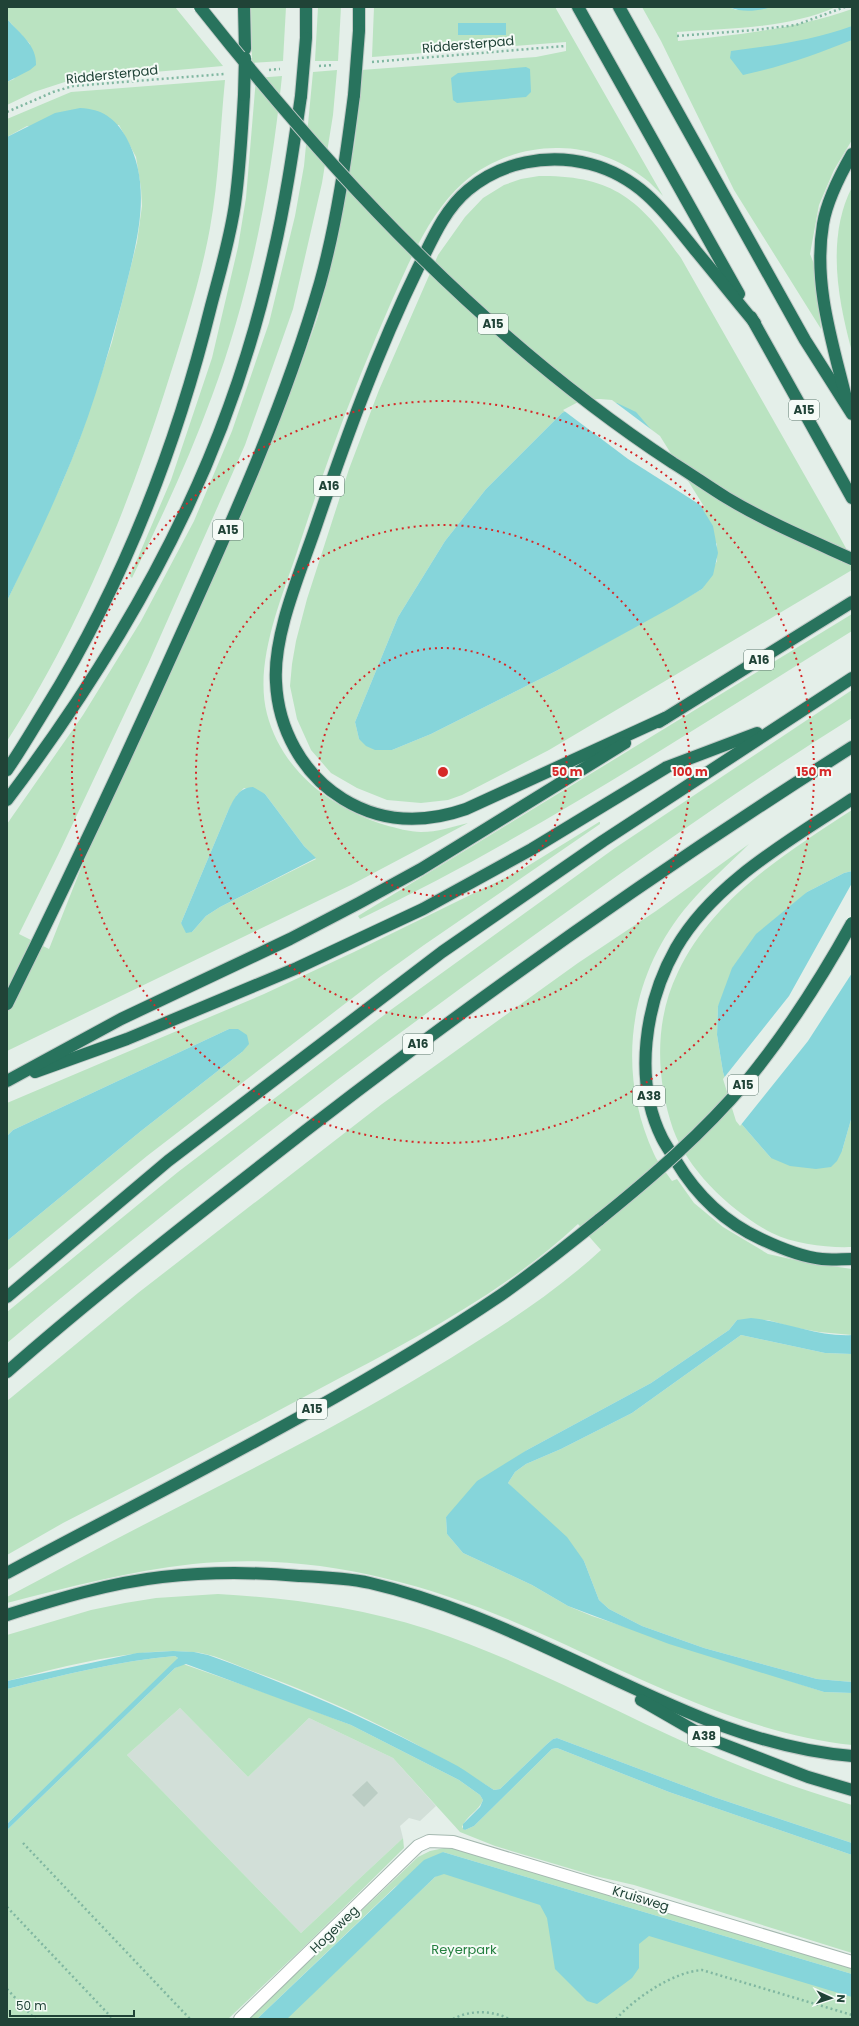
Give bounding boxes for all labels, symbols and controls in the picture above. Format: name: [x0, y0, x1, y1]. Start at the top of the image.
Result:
street label: Riddersterpad: [421, 31, 515, 58]
street label: Riddersterpad: [65, 60, 159, 89]
road number: A15: [478, 314, 508, 334]
road number: A15: [789, 400, 819, 420]
road number: A16: [314, 476, 344, 496]
road number: A15: [213, 520, 243, 540]
road number: A16: [744, 650, 774, 670]
text: 50 m: [552, 763, 583, 780]
text: 100 m: [672, 763, 708, 780]
text: 150 m: [796, 763, 832, 780]
centre of rings: [436, 765, 450, 779]
road number: A16: [403, 1034, 433, 1054]
road number: A15: [728, 1075, 758, 1095]
road number: A38: [633, 1086, 665, 1106]
road number: A15: [297, 1399, 327, 1419]
road number: A38: [688, 1726, 720, 1746]
street label: Kruisweg: [610, 1881, 672, 1916]
street label: Hogeweg: [306, 1901, 363, 1958]
park label: Reyerpark: [431, 1940, 497, 1959]
north arrow: [811, 1978, 851, 2018]
scale bar: [10, 1992, 134, 2018]
text: N: [833, 1994, 849, 2003]
text: 50 m: [16, 1997, 47, 2014]

